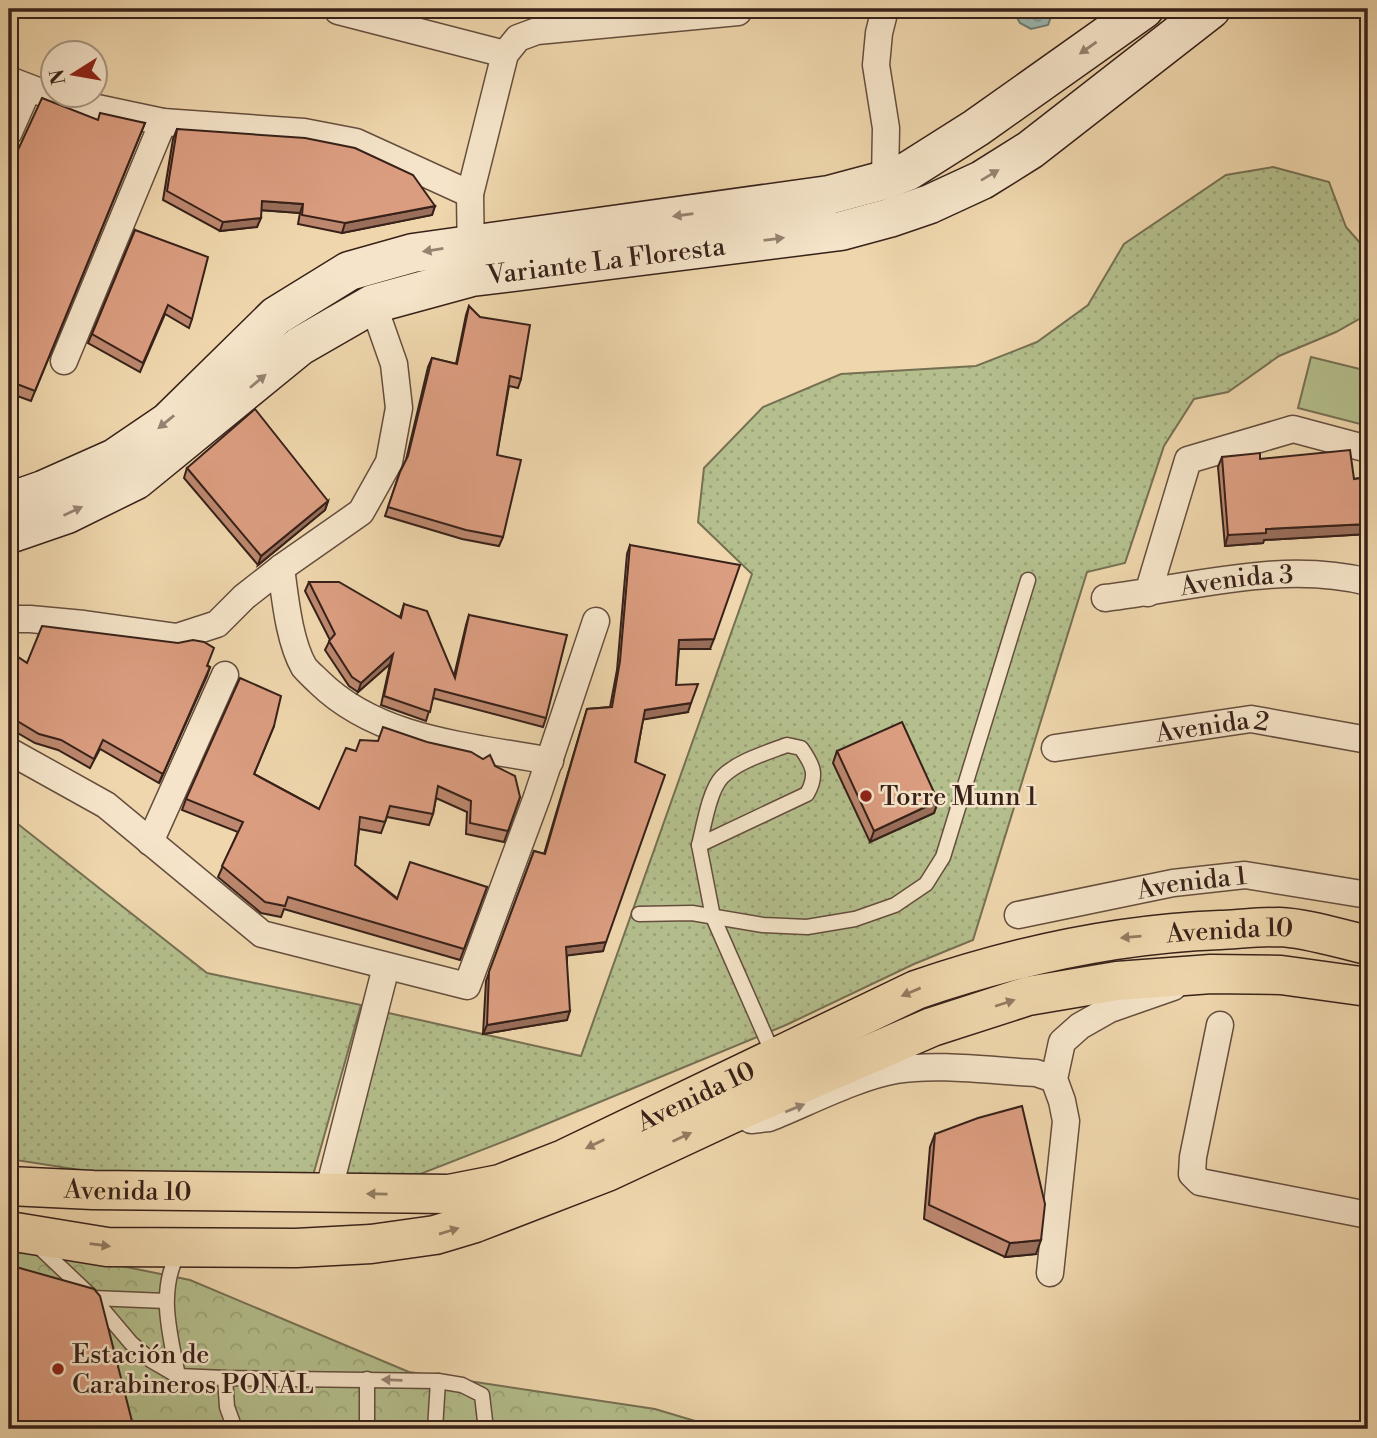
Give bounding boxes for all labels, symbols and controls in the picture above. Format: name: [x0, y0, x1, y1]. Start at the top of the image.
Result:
north arrow: [38, 38, 108, 108]
one-way arrow: [1079, 41, 1097, 55]
text: N: [45, 67, 72, 87]
one-way arrow: [981, 168, 1000, 181]
one-way arrow: [672, 210, 694, 221]
street label: Variante La Floresta: [484, 230, 728, 292]
one-way arrow: [763, 234, 785, 245]
one-way arrow: [422, 245, 444, 256]
one-way arrow: [248, 373, 266, 388]
one-way arrow: [158, 414, 175, 429]
one-way arrow: [63, 505, 83, 517]
street label: Avenida 3: [1177, 559, 1294, 603]
street label: Avenida 2: [1152, 704, 1271, 750]
place label: Torre Munn 1: [880, 781, 1037, 813]
marker: Torre Munn 1: [858, 788, 874, 804]
street label: Avenida 1: [1133, 860, 1249, 907]
street label: Avenida 10: [1164, 912, 1294, 951]
one-way arrow: [1119, 932, 1141, 943]
one-way arrow: [900, 987, 921, 998]
one-way arrow: [995, 997, 1016, 1008]
street label: Avenida 10: [631, 1055, 761, 1139]
one-way arrow: [785, 1102, 806, 1113]
one-way arrow: [672, 1131, 693, 1142]
one-way arrow: [585, 1138, 605, 1149]
street label: Avenida 10: [62, 1174, 192, 1208]
one-way arrow: [366, 1188, 388, 1200]
one-way arrow: [439, 1225, 460, 1236]
one-way arrow: [89, 1240, 111, 1251]
place label: Estación de Carabineros PONAL: [72, 1339, 314, 1401]
marker: Estación de Carabineros PONAL: [50, 1361, 66, 1377]
one-way arrow: [380, 1374, 402, 1385]

